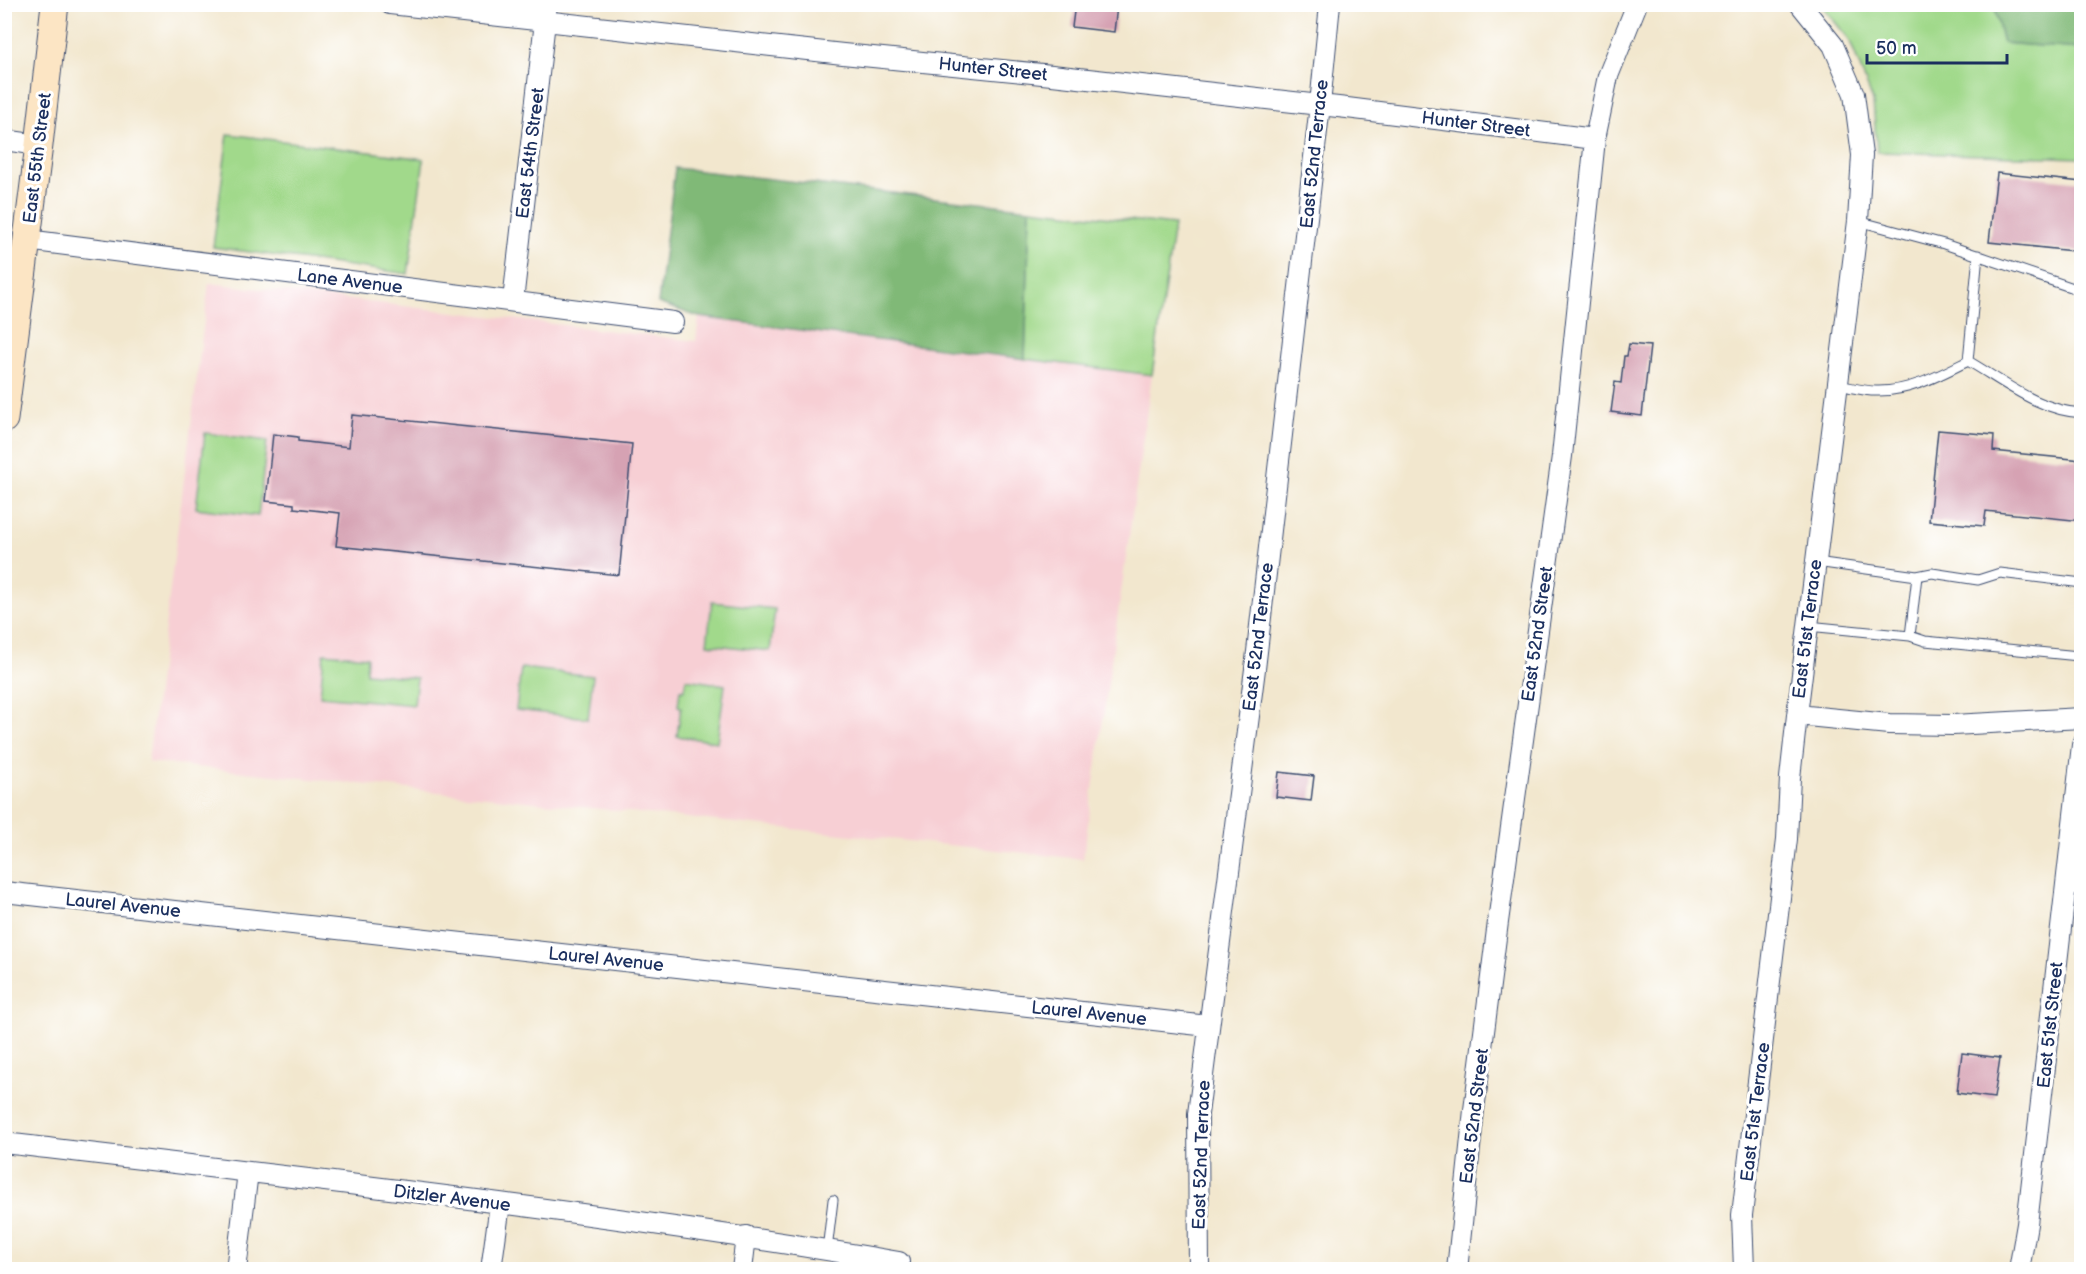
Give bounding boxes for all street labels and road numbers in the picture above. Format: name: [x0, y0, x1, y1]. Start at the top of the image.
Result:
street label: Hunter Street: [937, 53, 1049, 86]
street label: East 52nd Terrace: [1296, 78, 1333, 230]
street label: East 54th Street: [512, 86, 549, 220]
street label: East 55th Street: [19, 91, 56, 225]
street label: Hunter Street: [1420, 107, 1532, 142]
street label: Lane Avenue: [296, 265, 404, 298]
street label: East 51st Terrace: [1789, 558, 1826, 700]
street label: East 52nd Terrace: [1239, 561, 1278, 713]
street label: East 52nd Street: [1518, 564, 1557, 703]
street label: Laurel Avenue: [64, 889, 182, 922]
street label: Laurel Avenue: [547, 943, 665, 976]
street label: East 51st Street: [2033, 960, 2068, 1089]
street label: Laurel Avenue: [1030, 997, 1148, 1030]
street label: East 51st Terrace: [1737, 1041, 1774, 1183]
street label: East 52nd Street: [1456, 1046, 1493, 1185]
street label: East 52nd Terrace: [1188, 1080, 1215, 1230]
street label: Ditzler Avenue: [392, 1181, 512, 1216]

